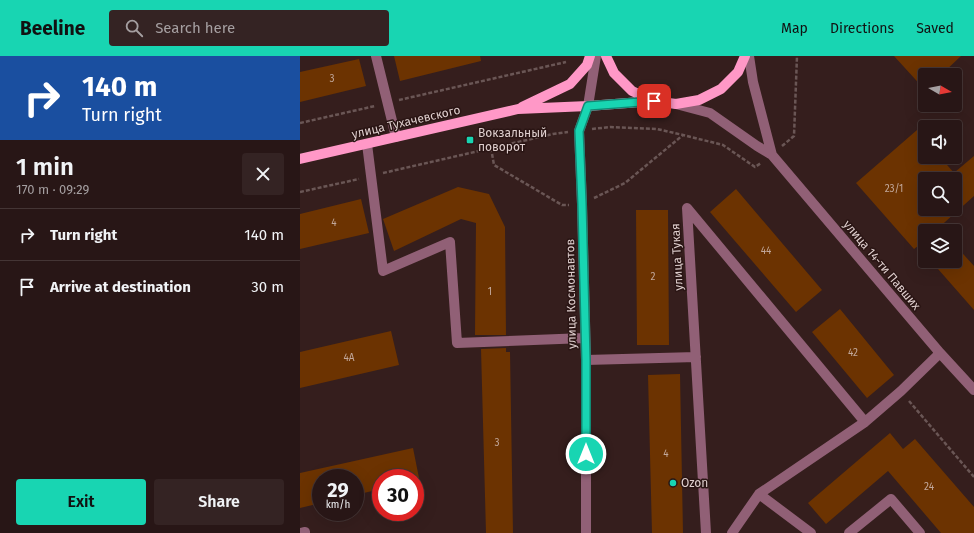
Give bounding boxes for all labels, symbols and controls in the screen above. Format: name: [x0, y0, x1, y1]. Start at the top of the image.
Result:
search box: [109, 10, 389, 46]
text: Beeline: [20, 17, 85, 40]
icon: search: [123, 17, 145, 39]
text: Search here: [155, 19, 235, 37]
text: Map: [781, 20, 808, 37]
text: Directions: [830, 20, 894, 37]
text: Saved: [916, 20, 954, 37]
north arrow: [918, 68, 962, 112]
map controls: [918, 68, 962, 268]
text: 140 m: [82, 70, 158, 103]
icon: right: [16, 72, 68, 124]
house number: 3: [330, 73, 335, 85]
pin: [637, 84, 671, 118]
icon: arrive: [643, 90, 665, 112]
street label: улица Тухачевского: [350, 103, 462, 141]
text: Turn right: [82, 104, 162, 126]
button: sound: [918, 120, 962, 164]
place label: Вокзальный поворот: [478, 126, 547, 154]
marker: Вокзальный поворот: [465, 135, 475, 145]
text: 1 min: [16, 153, 74, 181]
button: close: [242, 153, 284, 195]
button: search: [918, 172, 962, 216]
text: 170 m · 09:29: [16, 182, 89, 197]
house number: 23/1: [885, 183, 903, 195]
house number: 4: [331, 217, 337, 229]
street label: улица 14-ти Павших: [840, 217, 924, 313]
street label: улица Тукая: [668, 223, 686, 291]
icon: right: [16, 224, 38, 246]
button: layers: [918, 224, 962, 268]
text: Turn right: [50, 226, 117, 244]
text: 140 m: [244, 226, 284, 244]
street label: улица Космонавтов: [563, 238, 579, 349]
house number: 44: [761, 245, 772, 257]
house number: 2: [651, 271, 656, 283]
icon: arrive: [16, 276, 38, 298]
text: Arrive at destination: [50, 278, 191, 296]
text: 30 m: [251, 278, 284, 296]
house number: 1: [488, 286, 492, 298]
house number: 42: [848, 347, 858, 359]
house number: 4А: [343, 352, 355, 364]
position arrow: [565, 433, 607, 475]
house number: 3: [495, 437, 500, 449]
house number: 4: [663, 448, 669, 460]
speed limit sign: 30: [372, 469, 424, 521]
place label: Ozon: [681, 476, 708, 490]
text: 29: [327, 478, 349, 502]
marker: Ozon: [668, 478, 678, 488]
button: Exit: [16, 479, 146, 525]
button: Share: [154, 479, 284, 525]
house number: 24: [924, 481, 935, 493]
text: km/h: [326, 499, 350, 511]

